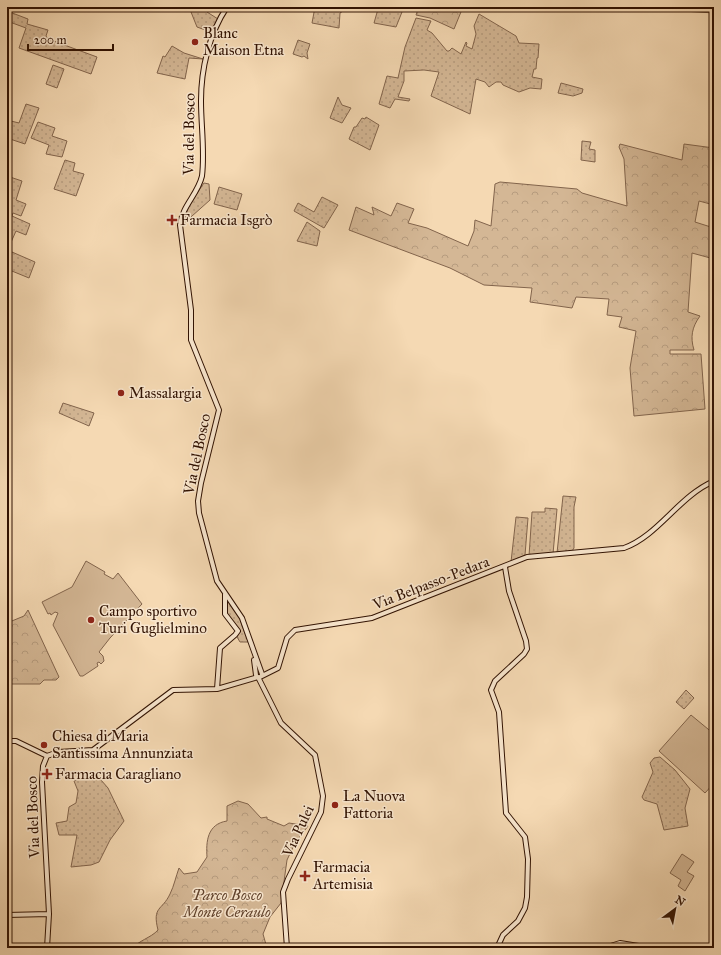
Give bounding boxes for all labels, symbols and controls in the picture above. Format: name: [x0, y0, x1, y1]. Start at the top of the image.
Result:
place label: Blanc Maison Etna: [203, 24, 285, 59]
scale bar: [28, 26, 113, 52]
text: 200 m: [34, 33, 67, 47]
marker: Blanc Maison Etna: [190, 37, 200, 47]
street label: Via del Bosco: [179, 92, 199, 176]
place label: Farmacia Isgrò: [180, 211, 273, 229]
marker: Farmacia Isgrò: [167, 215, 177, 225]
place label: Massalargia: [129, 384, 202, 402]
marker: Massalargia: [116, 388, 126, 398]
street label: Via del Bosco: [179, 412, 214, 497]
street label: Via Belpasso-Pedara: [369, 552, 492, 614]
place label: Campo sportivo Turi Guglielmino: [99, 602, 207, 637]
marker: Campo sportivo Turi Guglielmino: [86, 615, 96, 625]
place label: Chiesa di Maria Santissima Annunziata: [52, 727, 194, 762]
marker: Chiesa di Maria Santissima Annunziata: [39, 740, 49, 750]
place label: Farmacia Caragliano: [55, 765, 182, 783]
marker: Farmacia Caragliano: [42, 769, 52, 779]
street label: Via del Bosco: [23, 775, 43, 859]
place label: La Nuova Fattoria: [343, 787, 406, 822]
marker: La Nuova Fattoria: [330, 800, 340, 810]
street label: Via Pulei: [278, 802, 318, 861]
place label: Farmacia Artemisia: [312, 858, 374, 893]
marker: Farmacia Artemisia: [300, 871, 310, 881]
park label: Parco Bosco Monte Ceraulo: [181, 886, 271, 921]
north arrow: [655, 889, 695, 929]
text: N: [673, 893, 688, 909]

